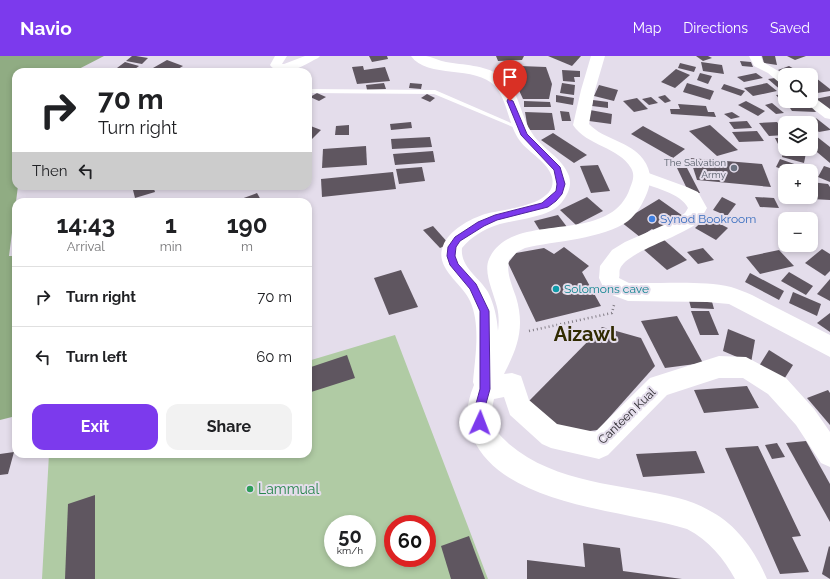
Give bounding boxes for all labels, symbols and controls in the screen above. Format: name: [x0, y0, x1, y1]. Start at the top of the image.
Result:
text: Navio: [20, 17, 72, 39]
text: Map: [633, 20, 661, 36]
text: Directions: [683, 20, 748, 36]
text: Saved: [770, 20, 810, 36]
pin: [493, 60, 527, 101]
icon: arrive: [499, 66, 521, 88]
map controls: [778, 68, 818, 252]
button: search: [778, 68, 818, 108]
text: 70 m: [98, 83, 164, 116]
icon: right: [32, 84, 84, 136]
button: layers: [778, 116, 818, 156]
text: Turn right: [98, 117, 177, 138]
place label: The Salvation Army: [664, 157, 727, 180]
icon: left: [75, 160, 97, 182]
text: Then: [32, 162, 67, 180]
marker: The Salvation Army: [729, 163, 739, 173]
button: +: [778, 164, 818, 204]
text: 14:43: [57, 210, 115, 239]
text: 1: [165, 210, 177, 239]
text: 190: [227, 210, 267, 239]
place label: Synod Bookroom: [660, 212, 756, 226]
button: −: [778, 212, 818, 252]
marker: Synod Bookroom: [647, 214, 657, 224]
text: Arrival: [67, 239, 105, 254]
text: min: [160, 239, 182, 254]
text: m: [241, 239, 253, 254]
place label: Solomons cave: [564, 282, 649, 296]
marker: Solomons cave: [551, 284, 561, 294]
icon: right: [32, 286, 54, 308]
text: Turn right: [66, 288, 136, 306]
text: 70 m: [257, 288, 292, 306]
district label: Aizawl: [554, 322, 617, 346]
icon: left: [32, 346, 54, 368]
text: Turn left: [66, 348, 127, 366]
text: 60 m: [256, 348, 292, 366]
street label: Canteen Kual: [595, 385, 659, 447]
position arrow: [459, 402, 501, 444]
button: Exit: [32, 404, 158, 450]
button: Share: [166, 404, 292, 450]
place label: Lammual: [258, 481, 319, 497]
marker: Lammual: [245, 484, 255, 494]
speed limit sign: 60: [384, 515, 436, 567]
text: 50: [338, 524, 362, 548]
text: km/h: [337, 545, 363, 556]

